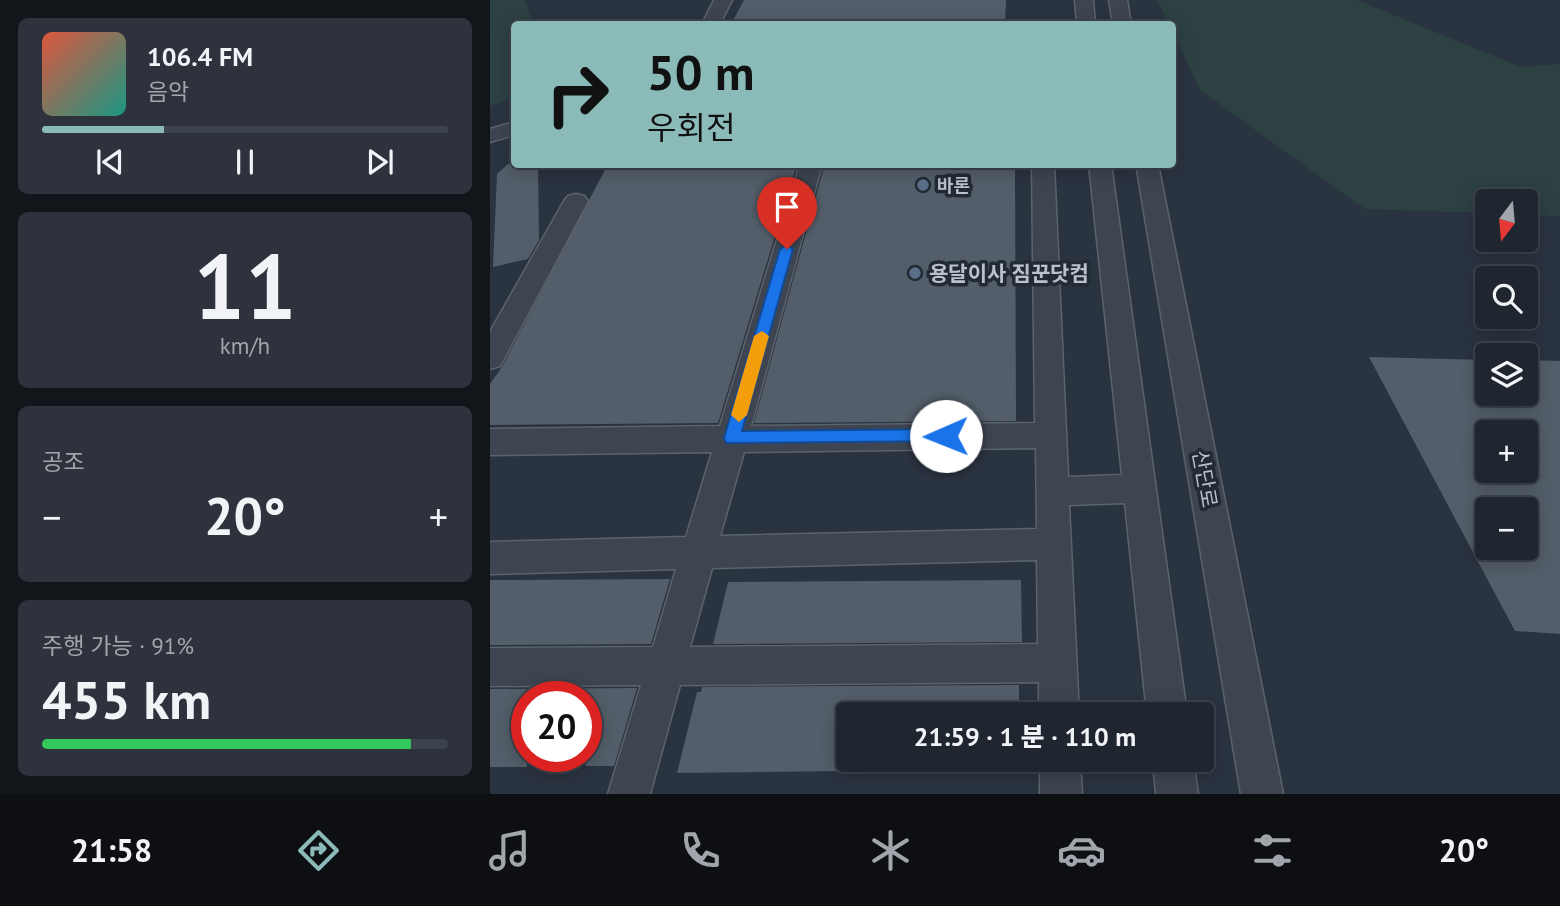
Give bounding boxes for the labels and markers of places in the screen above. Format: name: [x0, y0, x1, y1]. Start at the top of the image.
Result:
place label: 바론: [937, 174, 970, 197]
pin: [757, 177, 817, 249]
marker: 바론: [915, 177, 931, 193]
place label: 용달이사 짐꾼닷컴: [929, 260, 1089, 287]
marker: 용달이사 짐꾼닷컴: [907, 265, 923, 281]

